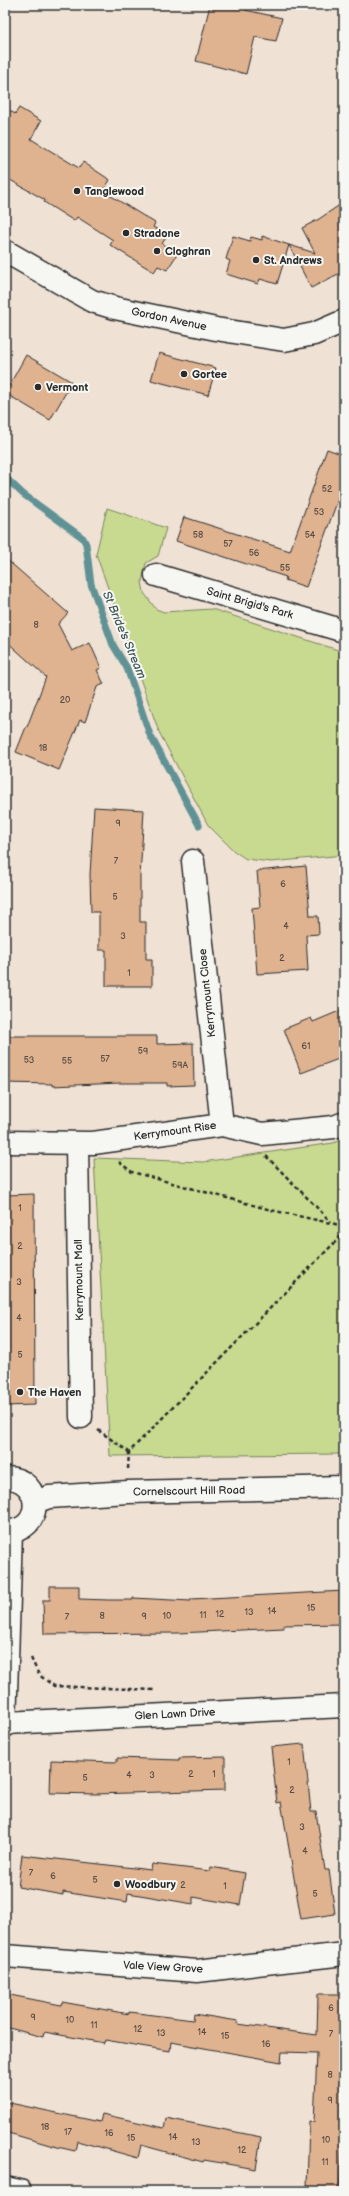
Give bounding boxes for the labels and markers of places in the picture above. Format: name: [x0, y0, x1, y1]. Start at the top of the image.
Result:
place label: Tanglewood: [85, 185, 144, 198]
marker: Tanglewood: [72, 186, 82, 196]
place label: Stradone: [134, 227, 180, 240]
marker: Stradone: [121, 228, 131, 238]
place label: Cloghran: [165, 245, 211, 258]
marker: Cloghran: [152, 246, 162, 256]
place label: St. Andrews: [264, 254, 322, 267]
marker: St. Andrews: [251, 255, 261, 265]
place label: Gortee: [192, 368, 227, 381]
marker: Gortee: [179, 369, 189, 379]
place label: Vermont: [46, 381, 88, 394]
marker: Vermont: [33, 382, 43, 392]
place label: The Haven: [28, 1386, 82, 1399]
marker: The Haven: [15, 1387, 25, 1397]
place label: Woodbury: [125, 1878, 176, 1891]
marker: Woodbury: [112, 1879, 122, 1889]

